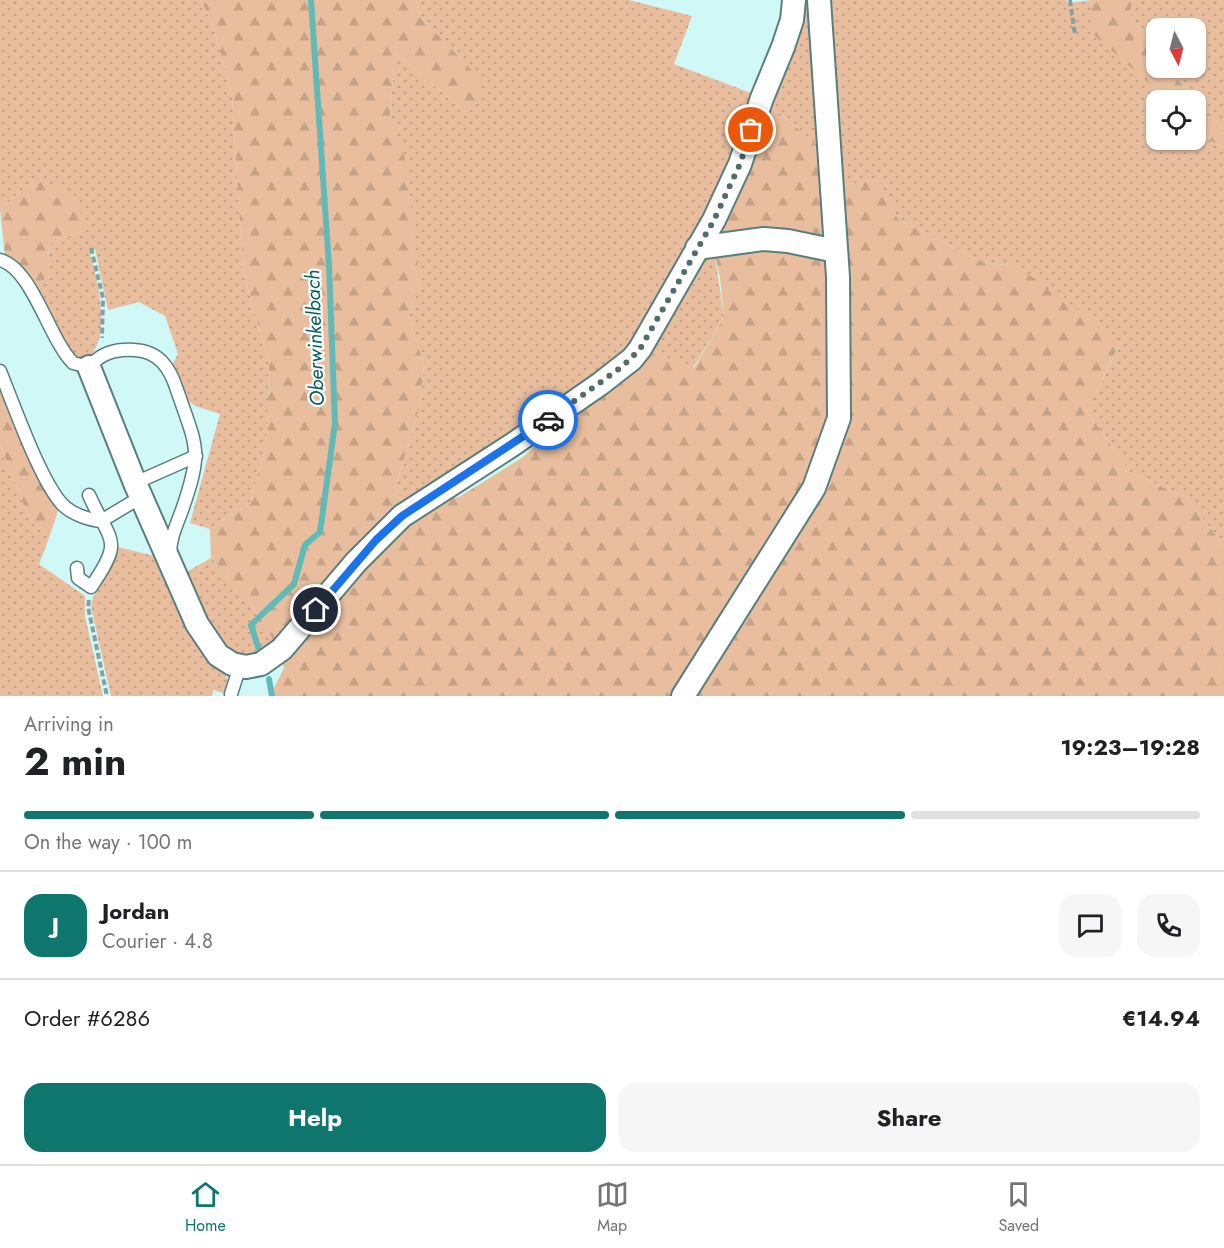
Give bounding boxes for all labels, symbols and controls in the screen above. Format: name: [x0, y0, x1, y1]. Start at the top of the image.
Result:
north arrow: [1146, 18, 1206, 78]
map controls: [1146, 18, 1206, 150]
button: locate: [1146, 90, 1206, 150]
pin: [725, 104, 776, 155]
icon: bag: [734, 113, 767, 146]
water label: Oberwinkelbach: [298, 269, 332, 407]
courier: [518, 390, 578, 450]
icon: car: [532, 404, 565, 437]
pin: [290, 584, 341, 635]
icon: home: [299, 593, 332, 626]
text: Arriving in: [24, 710, 114, 739]
text: 19:23–19:28: [1060, 731, 1200, 763]
text: 2 min: [24, 733, 126, 790]
text: On the way · 100 m: [24, 828, 192, 857]
button: chat: [1059, 894, 1122, 957]
button: phone: [1137, 894, 1200, 957]
text: Jordan: [102, 895, 169, 927]
text: J: [52, 909, 59, 941]
text: Courier · 4.8: [102, 927, 213, 956]
text: Order #6286: [24, 1002, 150, 1034]
text: €14.94: [1122, 1002, 1200, 1034]
button: Help: [24, 1083, 606, 1152]
button: Share: [618, 1083, 1200, 1152]
tab: Home: [185, 1178, 226, 1237]
tab: Map: [596, 1178, 629, 1237]
tab: Saved: [999, 1178, 1039, 1237]

